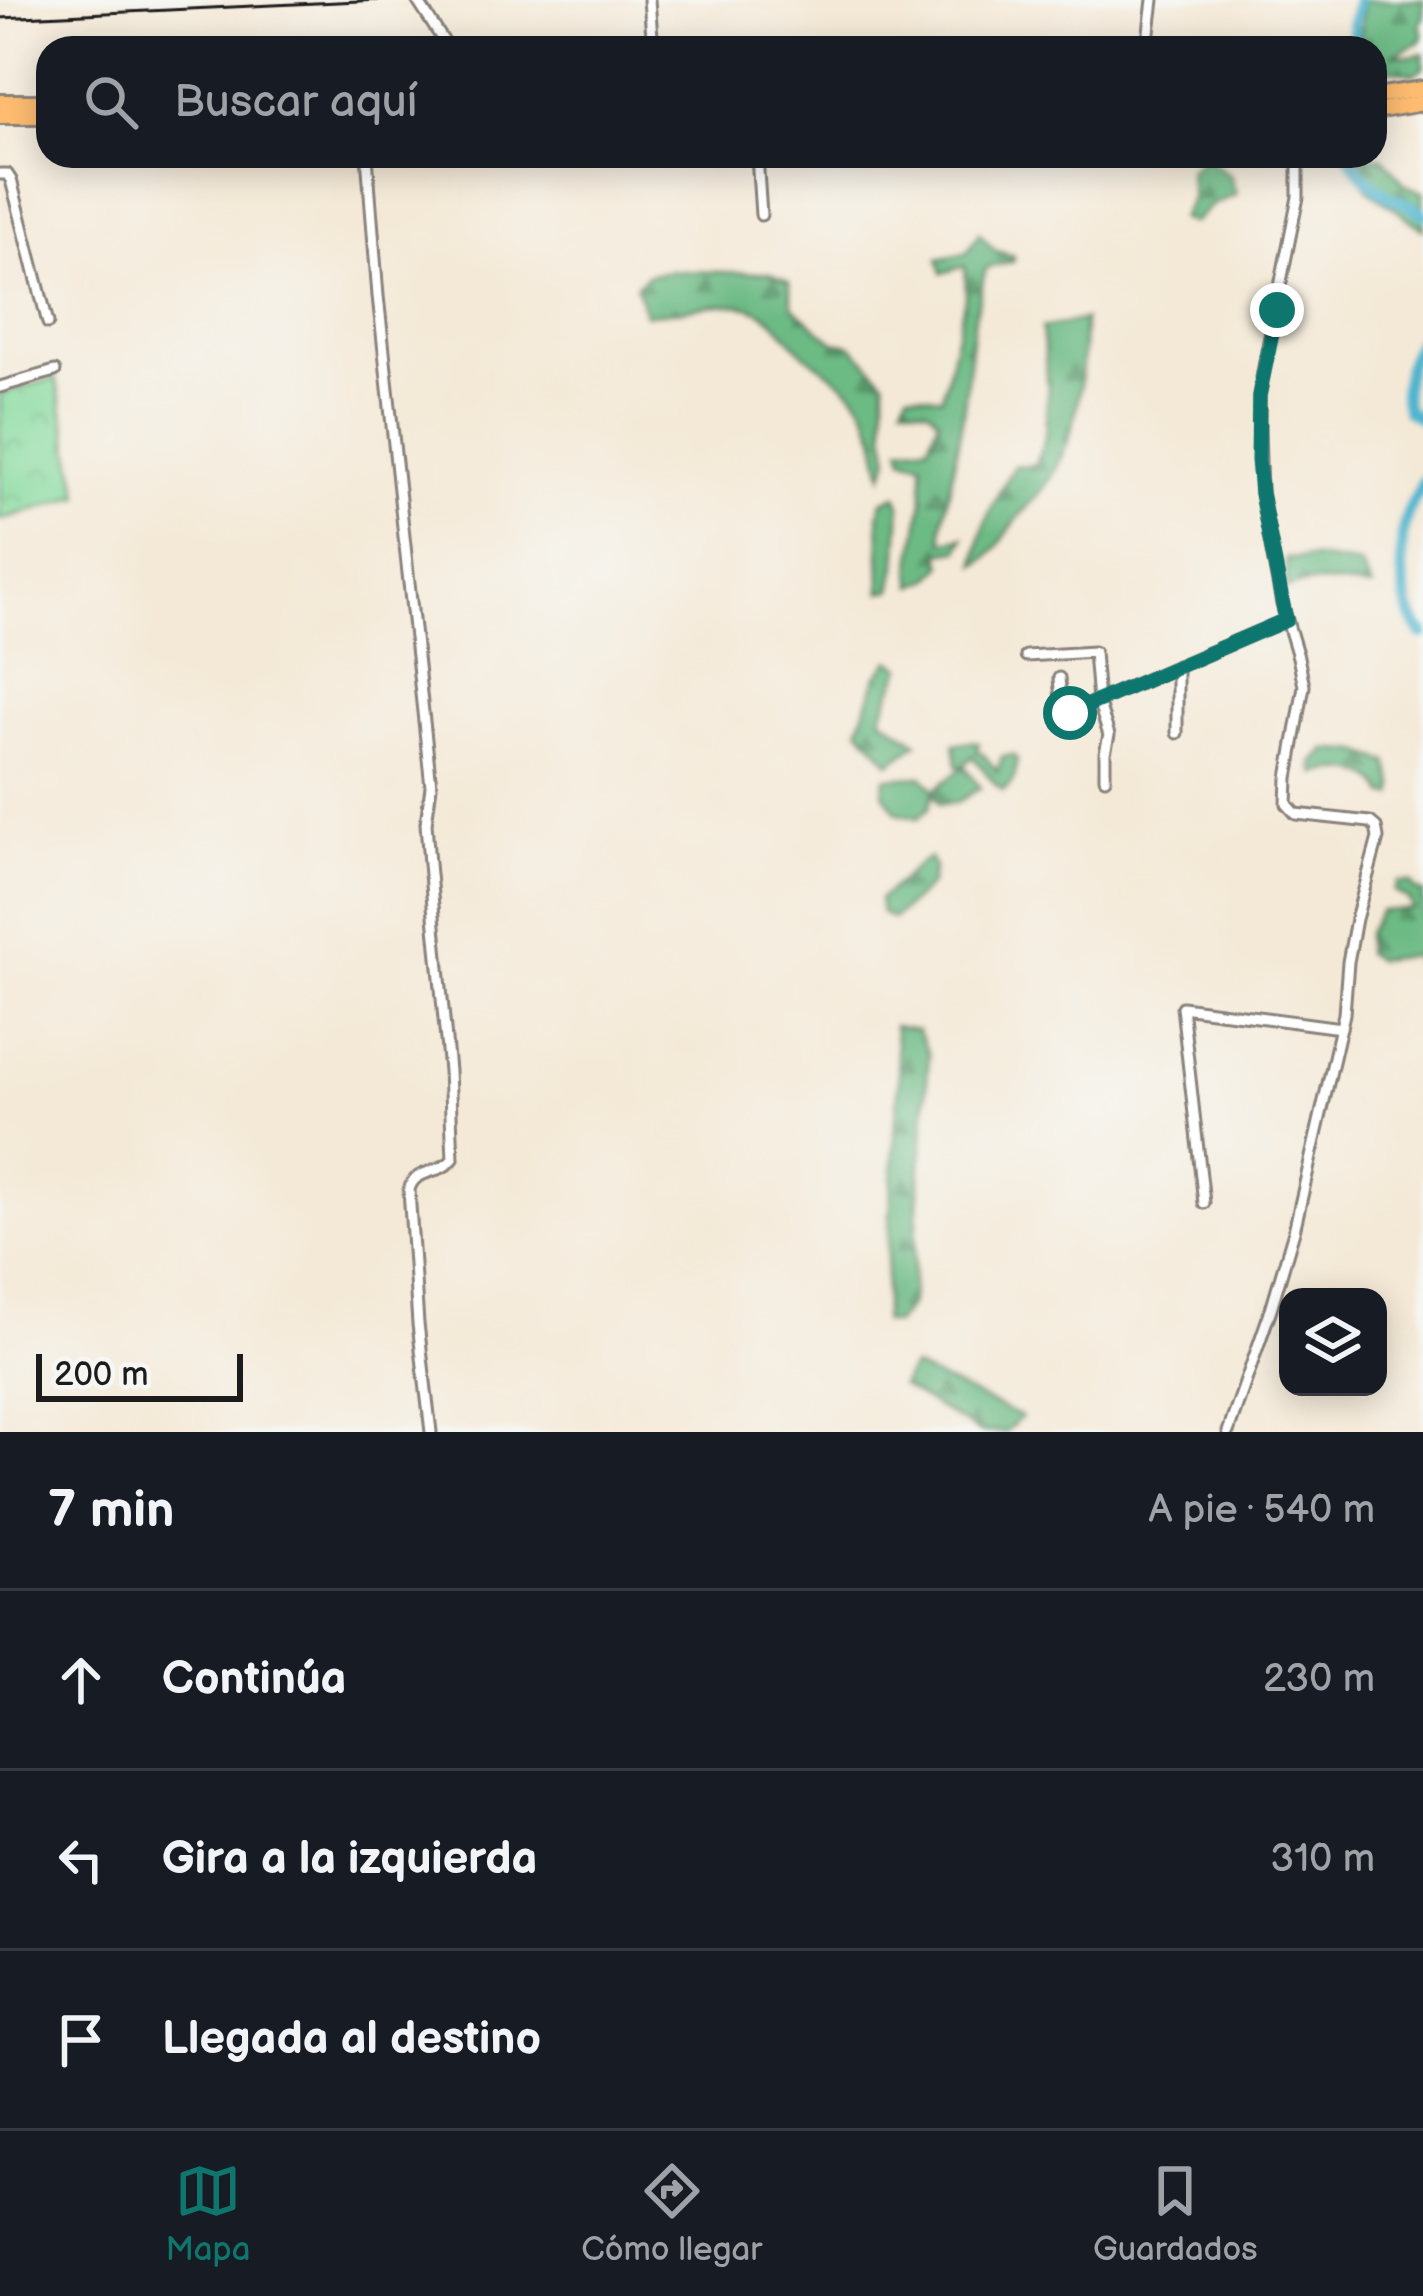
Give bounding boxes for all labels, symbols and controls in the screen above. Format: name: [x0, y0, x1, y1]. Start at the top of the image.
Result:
search box: [36, 36, 1387, 168]
icon: search: [78, 69, 144, 135]
text: Buscar aquí: [174, 75, 417, 130]
route end: [1250, 283, 1304, 337]
route start: [1043, 686, 1097, 740]
map controls: [1279, 1288, 1387, 1396]
button: layers: [1279, 1288, 1387, 1396]
scale bar: [36, 1348, 243, 1401]
text: 200 m: [54, 1355, 148, 1395]
text: 7 min: [48, 1480, 174, 1541]
text: A pie · 540 m: [1148, 1487, 1375, 1534]
icon: ahead: [48, 1647, 114, 1713]
text: Continúa: [162, 1652, 346, 1707]
text: 230 m: [1263, 1656, 1375, 1703]
icon: left: [48, 1827, 114, 1893]
text: Gira a la izquierda: [162, 1832, 537, 1887]
text: 310 m: [1270, 1836, 1375, 1883]
icon: arrive: [48, 2007, 114, 2073]
text: Llegada al destino: [162, 2012, 541, 2067]
tab: Mapa: [165, 2158, 250, 2270]
tab: Cómo llegar: [581, 2158, 762, 2270]
tab: Guardados: [1093, 2158, 1258, 2270]

